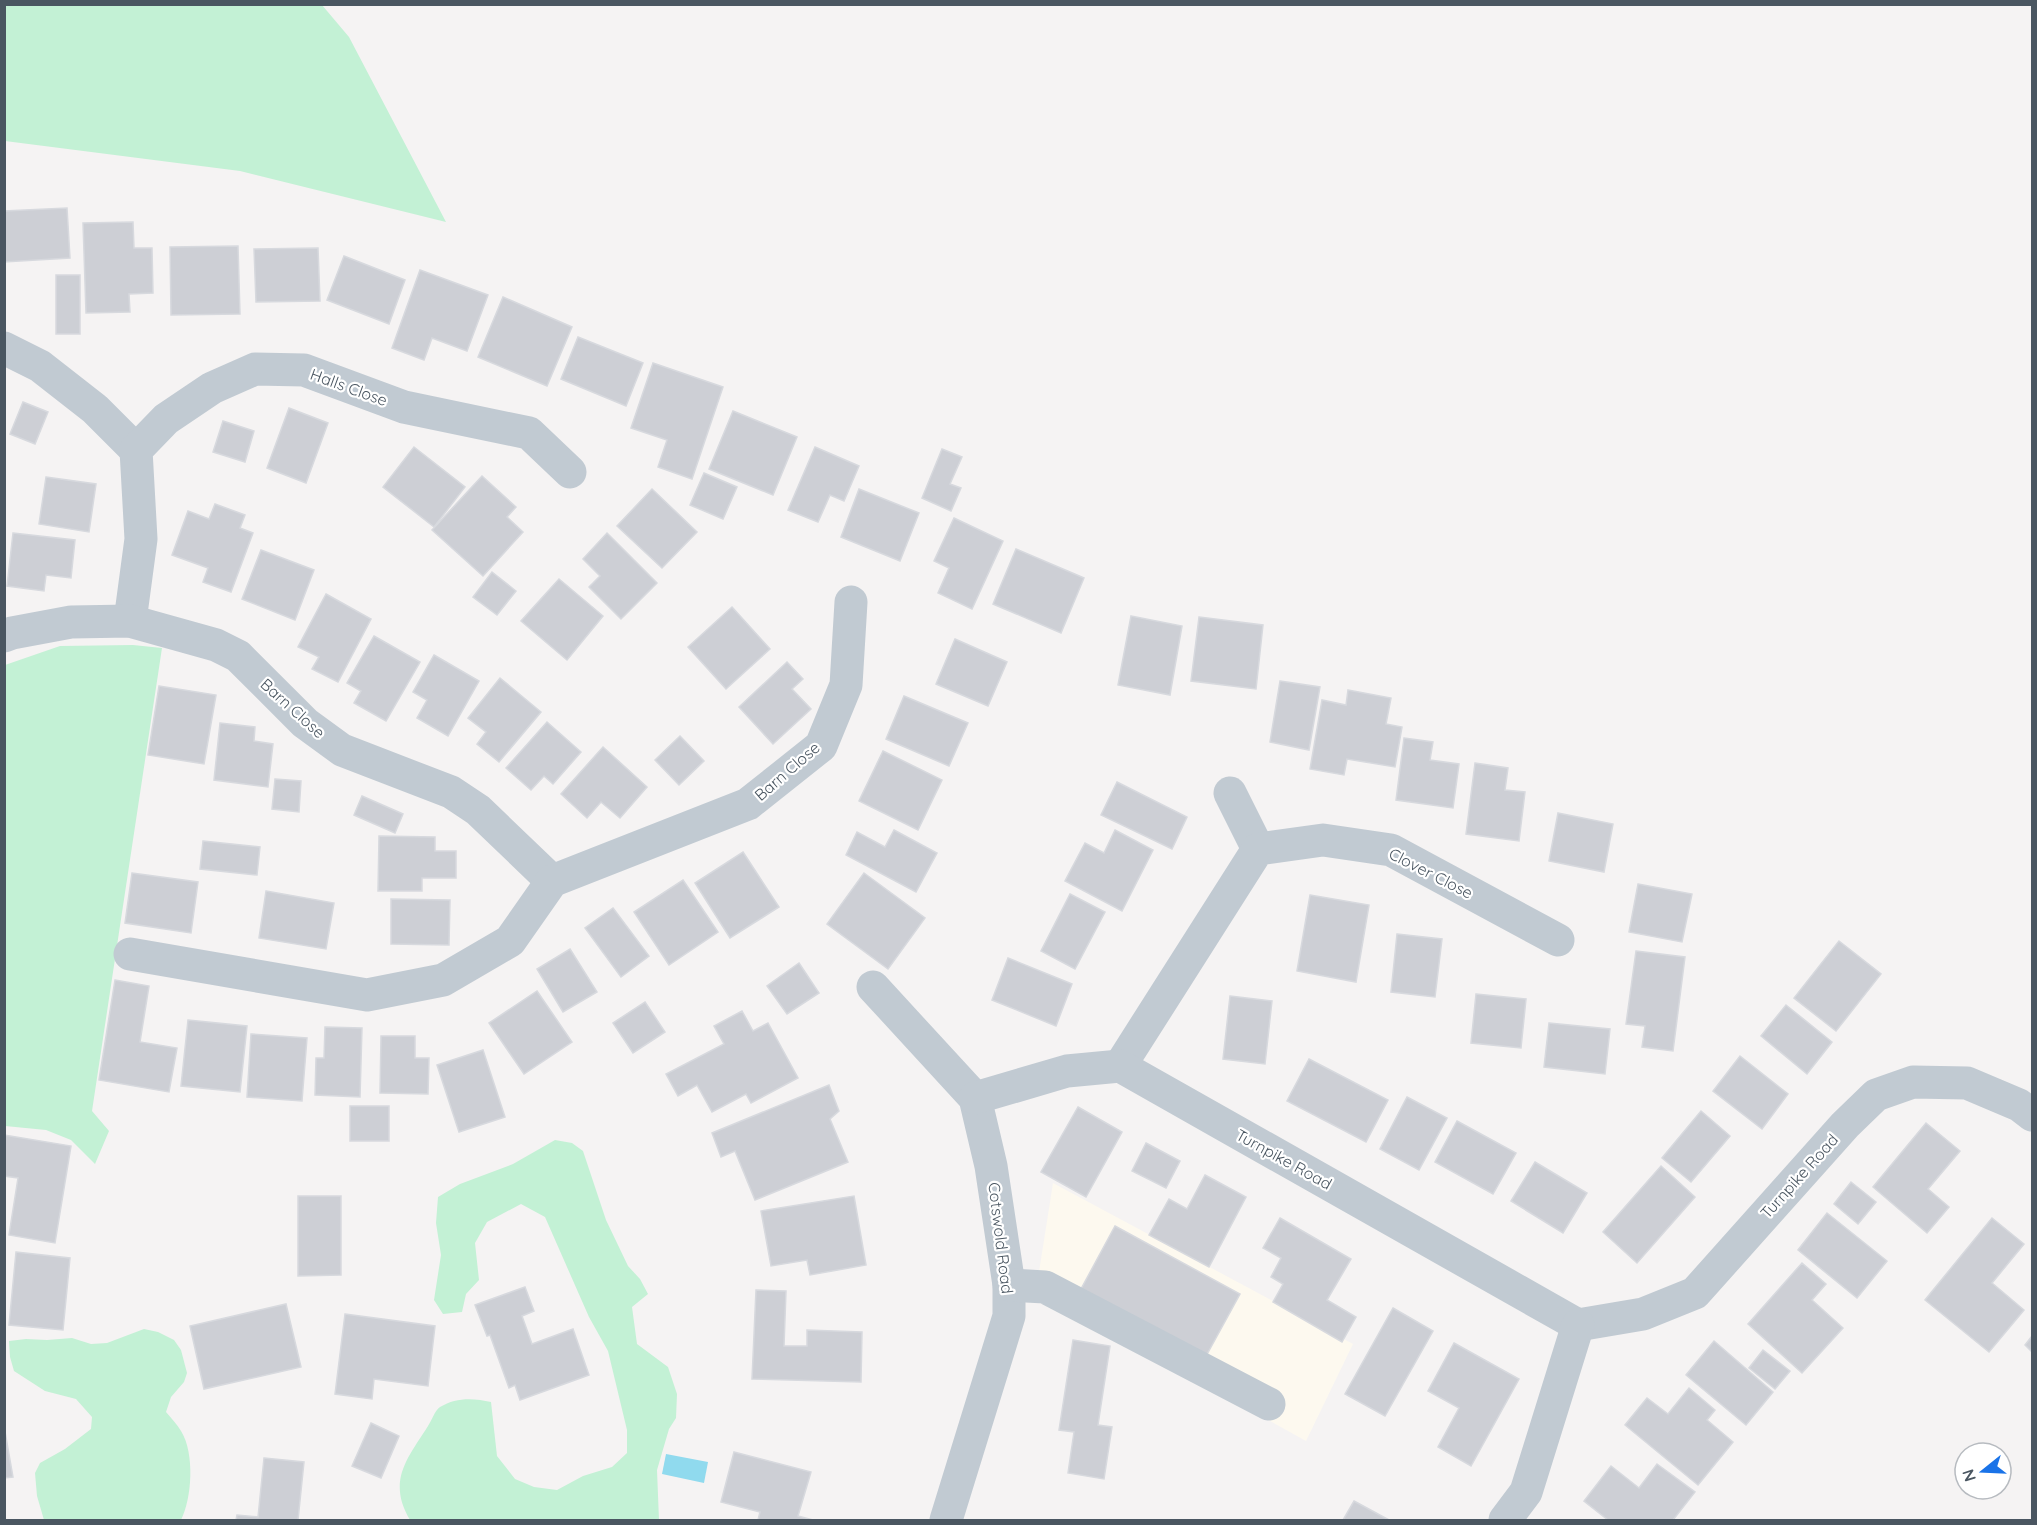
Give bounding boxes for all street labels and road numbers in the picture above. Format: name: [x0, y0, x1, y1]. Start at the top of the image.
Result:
street label: Halls Close: [308, 364, 390, 410]
street label: Barn Close: [257, 674, 329, 742]
street label: Barn Close: [750, 737, 824, 805]
street label: Clover Close: [1386, 843, 1476, 903]
street label: Turnpike Road: [1232, 1124, 1336, 1194]
street label: Turnpike Road: [1756, 1130, 1842, 1222]
street label: Cotswold Road: [984, 1181, 1018, 1295]

